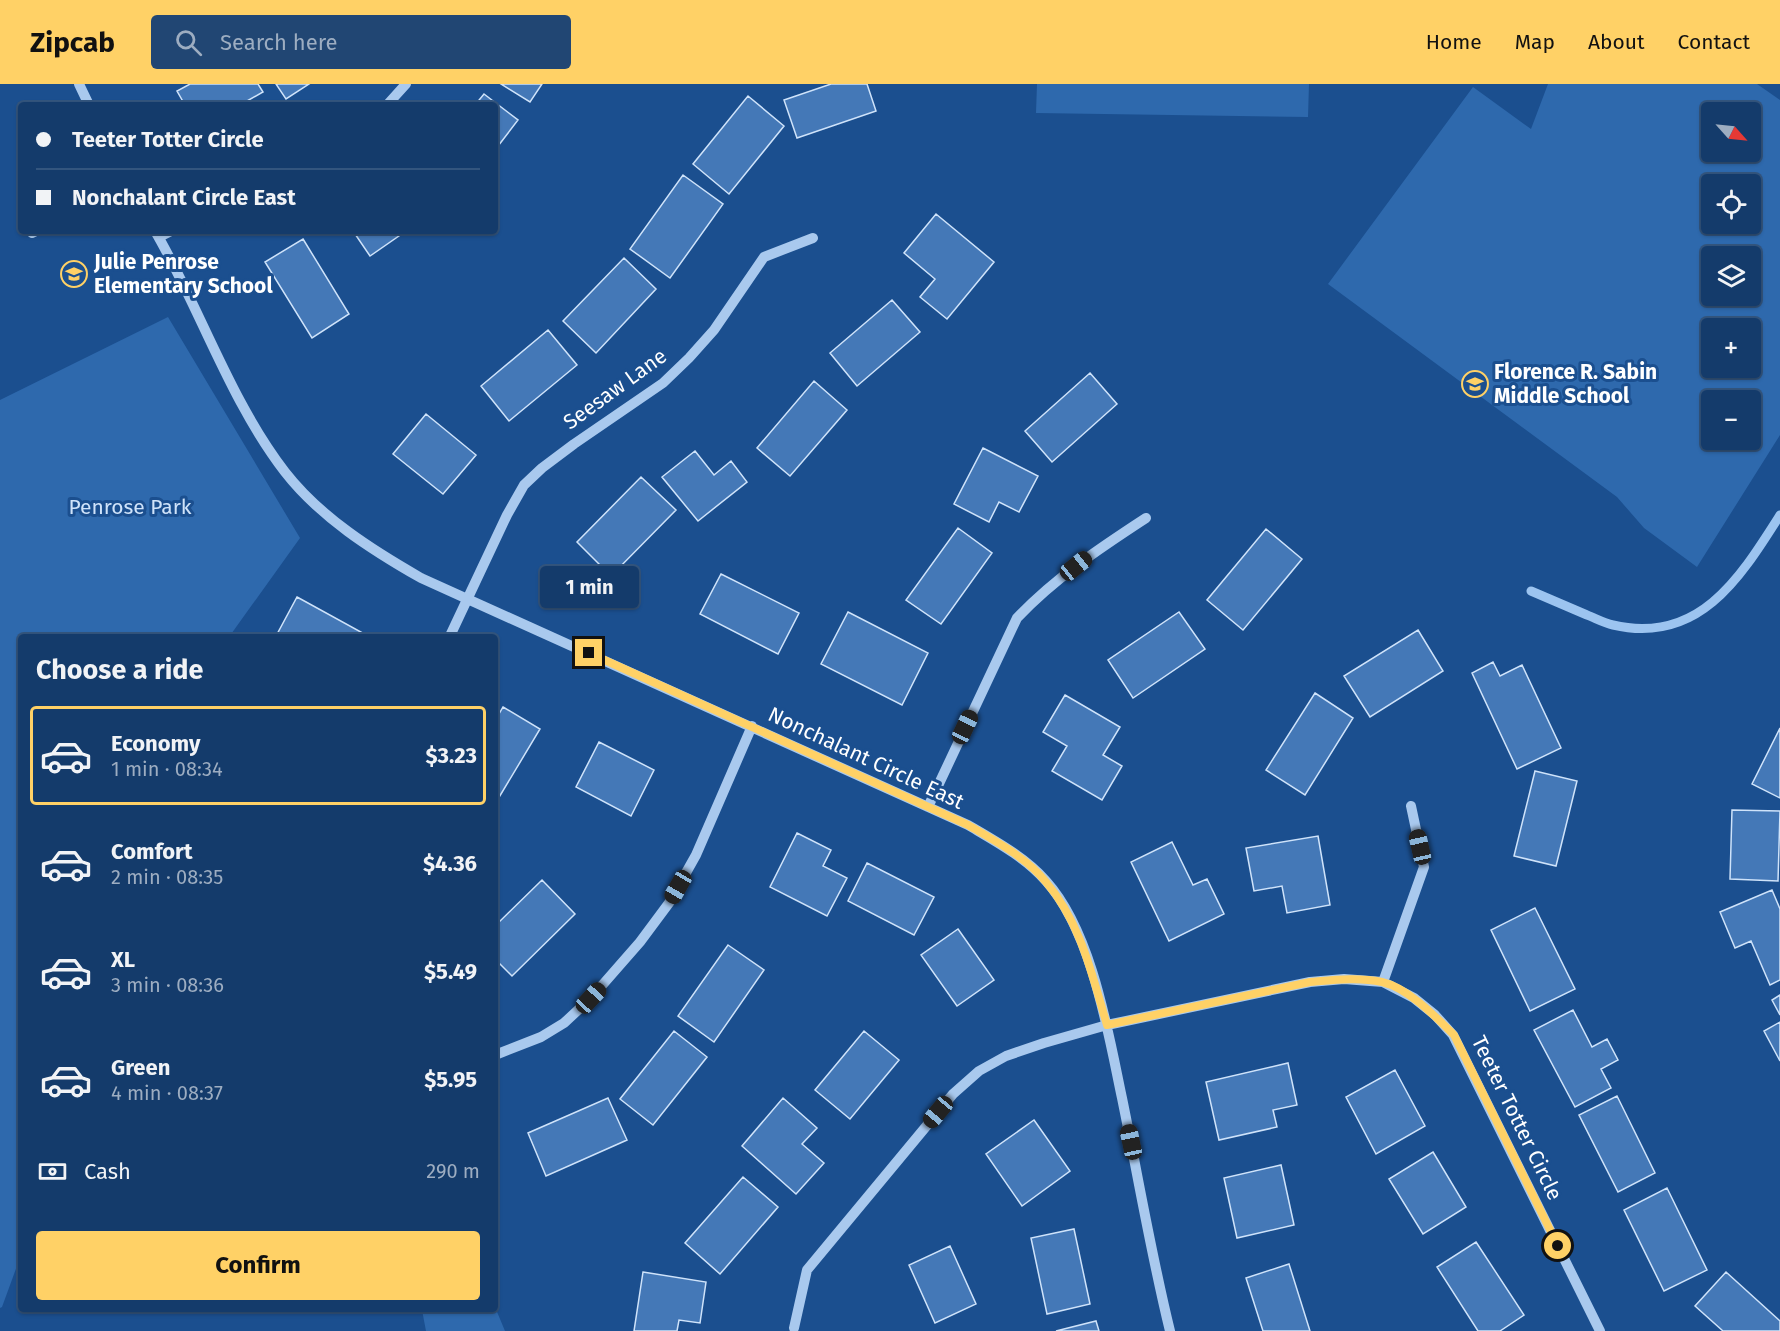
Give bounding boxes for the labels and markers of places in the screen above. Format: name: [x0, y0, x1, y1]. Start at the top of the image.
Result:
place label: Julie Penrose Elementary School: [93, 249, 273, 299]
school or university icon: Julie Penrose Elementary School: [59, 259, 89, 289]
place label: Florence R. Sabin Middle School: [1494, 359, 1657, 409]
school or university icon: Florence R. Sabin Middle School: [1460, 369, 1490, 399]

